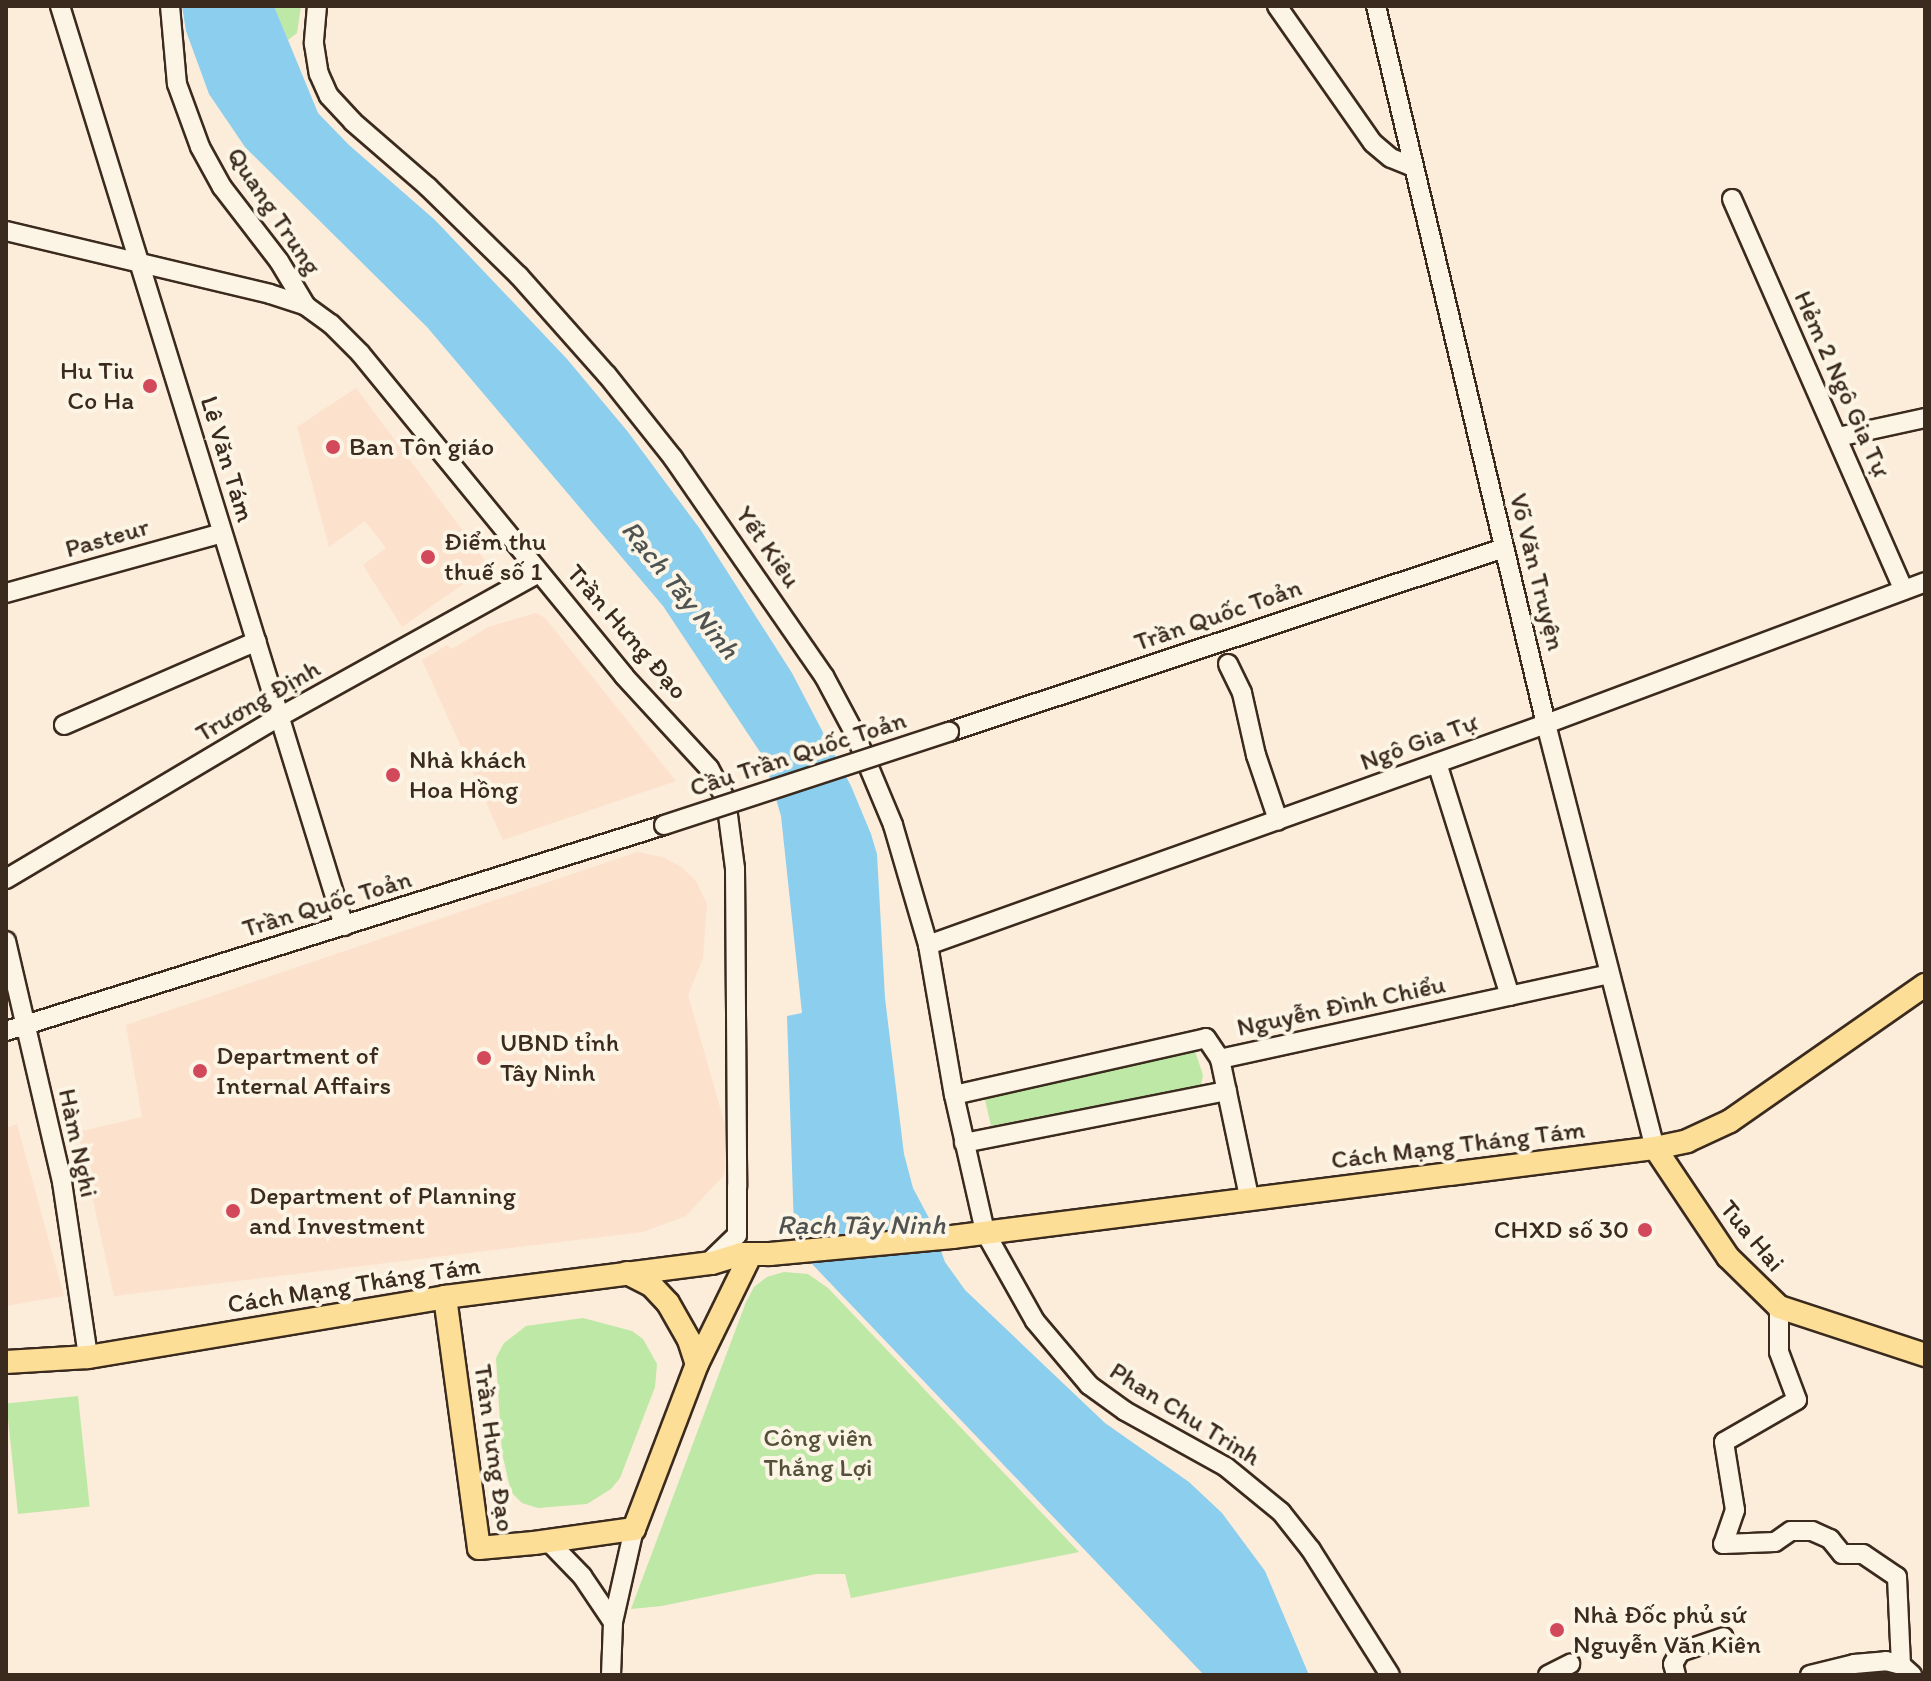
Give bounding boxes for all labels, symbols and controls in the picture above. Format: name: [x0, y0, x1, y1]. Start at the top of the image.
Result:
street label: Quang Trung: [221, 142, 327, 280]
street label: Hẻm 2 Ngô Gia Tự: [1787, 287, 1897, 481]
place label: Hu Tiu Co Ha: [60, 355, 134, 416]
marker: Hu Tiu Co Ha: [141, 377, 159, 395]
street label: Lê Văn Tám: [193, 394, 261, 524]
place label: Ban Tôn giáo: [349, 431, 492, 463]
marker: Ban Tôn giáo: [324, 438, 342, 456]
street label: Võ Văn Truyện: [1503, 491, 1571, 653]
street label: Yết Kiêu: [729, 500, 807, 594]
street label: Pasteur: [61, 511, 153, 565]
water label: Rạch Tây Ninh: [615, 513, 747, 665]
place label: Điểm thu thuế số 1: [444, 526, 546, 588]
marker: Điểm thu thuế số 1: [419, 548, 437, 566]
street label: Trần Hưng Đạo: [560, 558, 694, 706]
street label: Trần Quốc Toản: [1130, 572, 1306, 658]
street label: Trương Định: [191, 653, 325, 749]
street label: Cầu Trần Quốc Toản: [686, 704, 910, 804]
street label: Ngô Gia Tự: [1357, 707, 1481, 777]
place label: Nhà khách Hoa Hồng: [409, 744, 526, 806]
marker: Nhà khách Hoa Hồng: [384, 766, 402, 784]
street label: Trần Quốc Toản: [239, 863, 415, 945]
street label: Nguyễn Đình Chiểu: [1234, 969, 1448, 1043]
place label: UBND tỉnh Tây Ninh: [500, 1027, 619, 1088]
place label: Department of Internal Affairs: [216, 1040, 391, 1102]
marker: UBND tỉnh Tây Ninh: [475, 1049, 493, 1067]
marker: Department of Internal Affairs: [191, 1062, 209, 1080]
street label: Hàm Nghi: [51, 1086, 105, 1200]
street label: Cách Mạng Tháng Tám: [1331, 1114, 1585, 1176]
place label: Department of Planning and Investment: [249, 1180, 516, 1242]
street label: Tua Hai: [1713, 1194, 1791, 1278]
marker: Department of Planning and Investment: [224, 1202, 242, 1220]
water label: Rạch Tây Ninh: [777, 1207, 945, 1241]
place label: CHXD số 30: [1494, 1214, 1629, 1246]
marker: CHXD số 30: [1636, 1221, 1654, 1239]
street label: Cách Mạng Tháng Tám: [227, 1250, 481, 1320]
street label: Phan Chu Trinh: [1104, 1356, 1266, 1472]
street label: Trần Hưng Đạo: [467, 1362, 521, 1534]
park label: Công viên Thắng Lợi: [763, 1422, 873, 1484]
place label: Nhà Đốc phủ sứ Nguyễn Văn Kiên: [1573, 1599, 1762, 1660]
marker: Nhà Đốc phủ sứ Nguyễn Văn Kiên: [1548, 1621, 1566, 1639]

